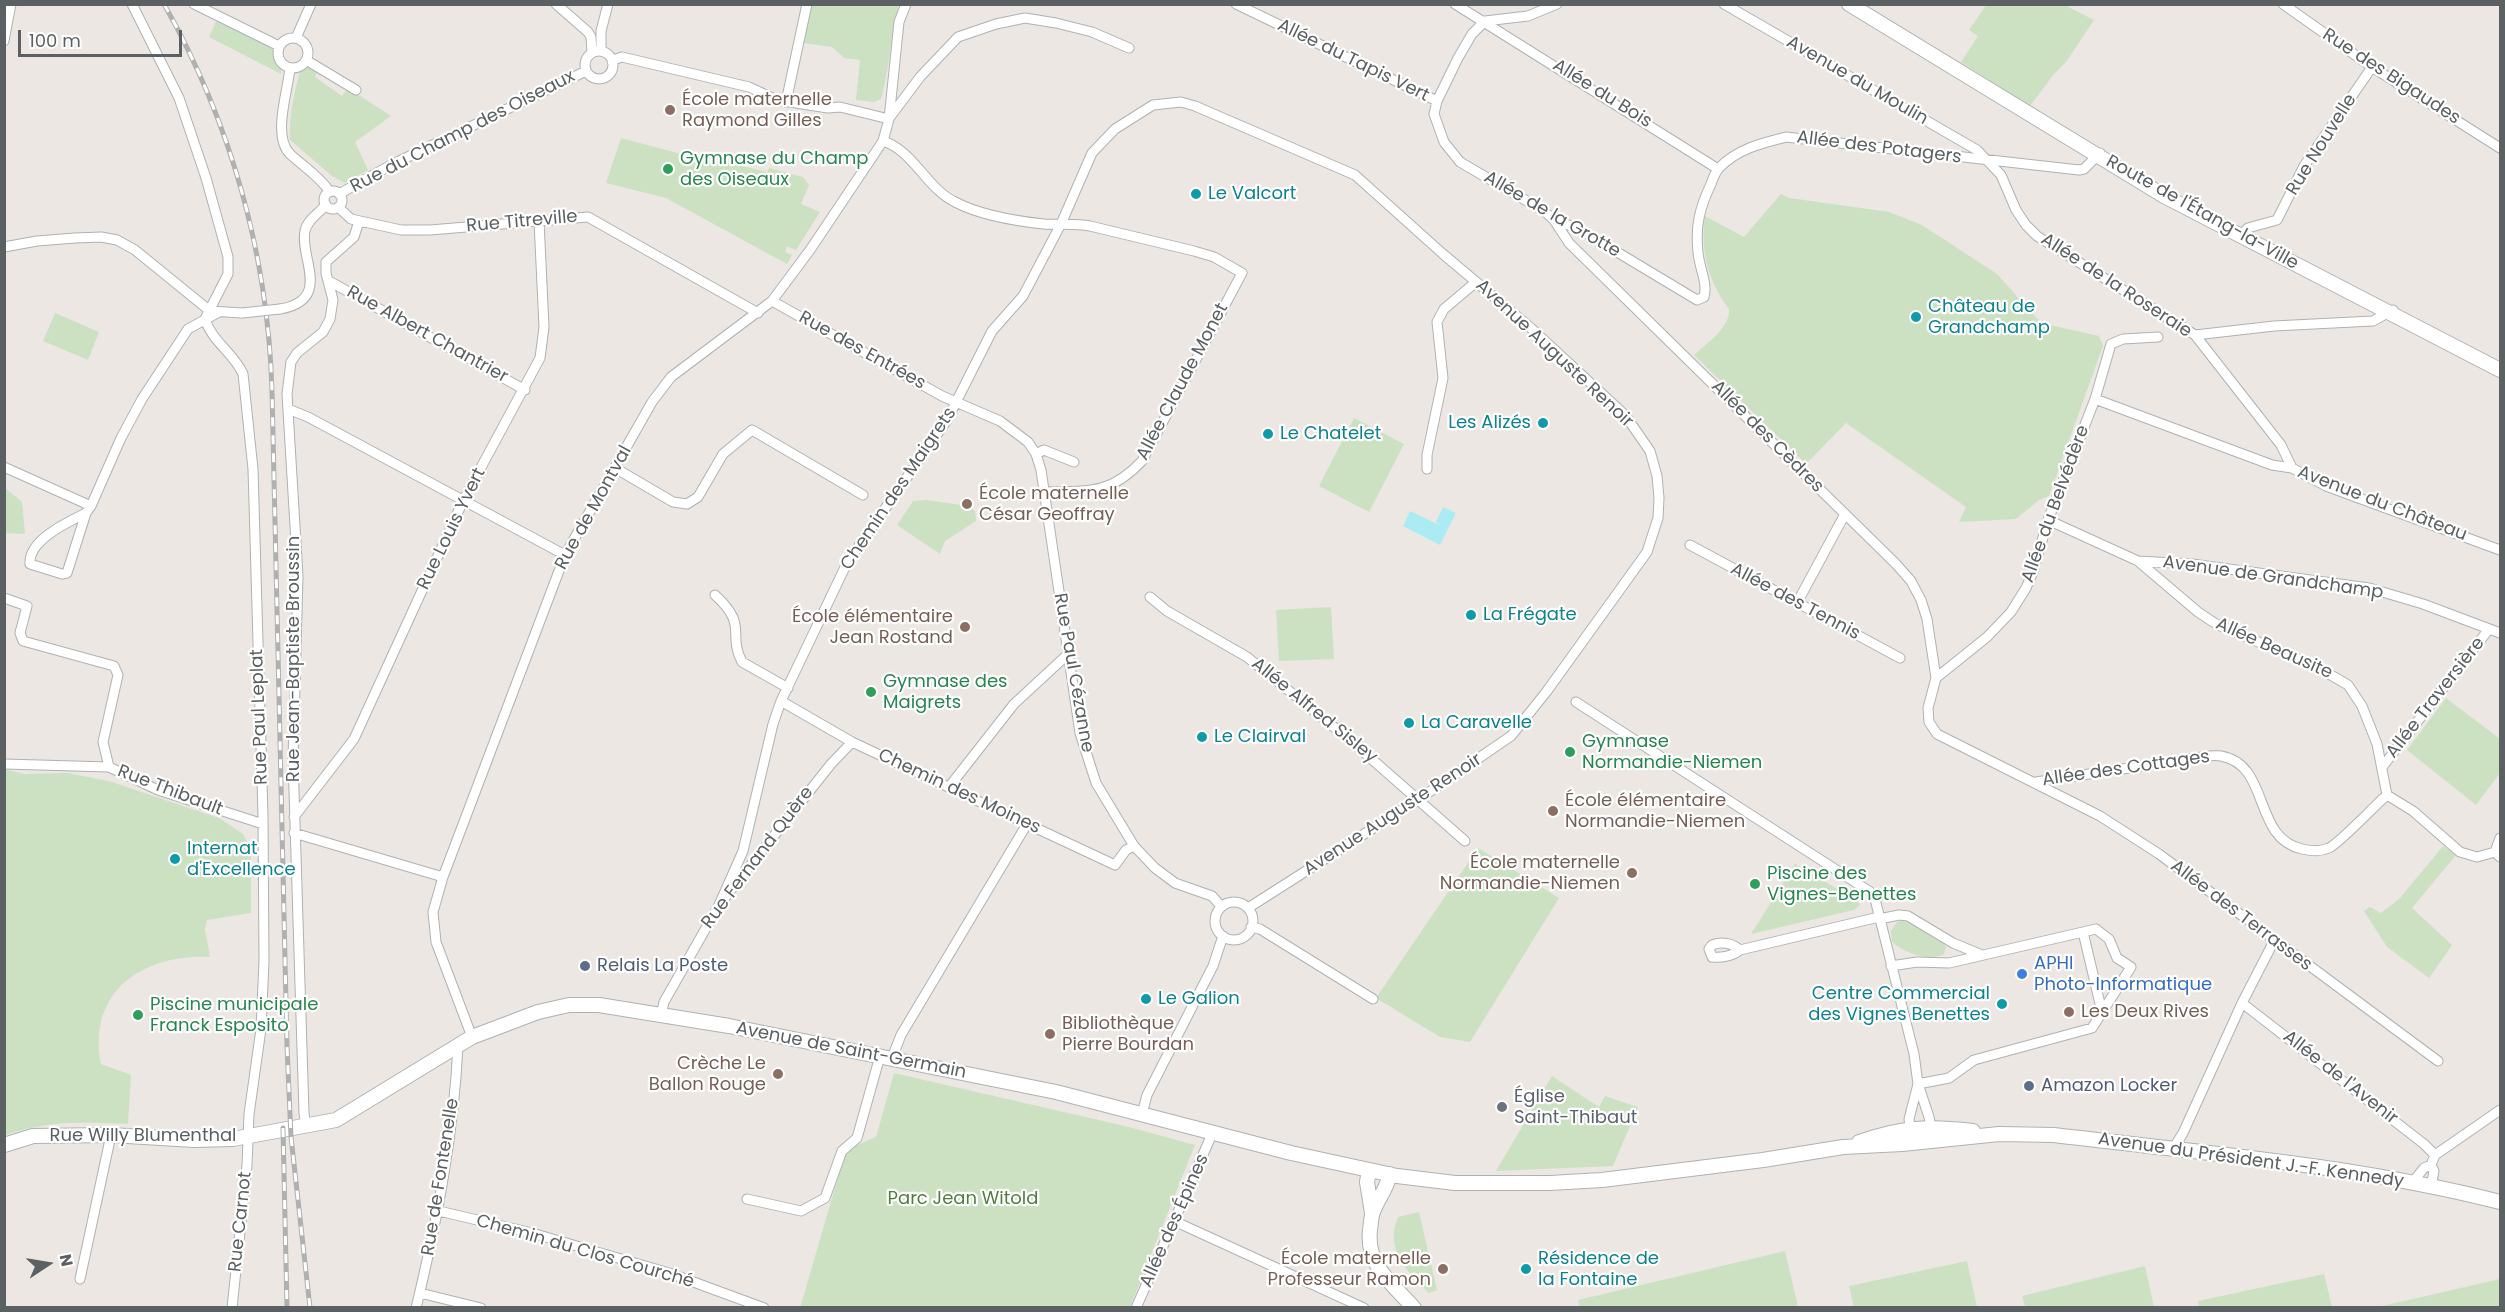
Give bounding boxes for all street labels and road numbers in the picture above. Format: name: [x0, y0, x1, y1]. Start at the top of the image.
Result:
street label: Allée du Tapis Vert: [1274, 15, 1432, 107]
street label: Rue des Bigaudes: [2318, 24, 2464, 130]
street label: Avenue du Moulin: [1782, 32, 1932, 130]
street label: Allée du Bois: [1548, 55, 1656, 133]
street label: Rue du Champ des Oiseaux: [347, 66, 579, 198]
street label: Rue Nouvelle: [2282, 90, 2362, 200]
street label: Allée des Potagers: [1795, 127, 1963, 169]
street label: Route de l'Étang-la-Ville: [2102, 151, 2302, 275]
street label: Allée de la Grotte: [1480, 167, 1624, 263]
street label: Rue Titreville: [465, 206, 579, 238]
street label: Allée de la Roseraie: [2037, 229, 2195, 343]
street label: Avenue Auguste Renoir: [1471, 275, 1637, 433]
street label: Rue Albert Chantrier: [343, 282, 511, 388]
street label: Allée Claude Monet: [1133, 300, 1233, 464]
street label: Rue des Entrées: [795, 307, 929, 395]
street label: Allée des Cèdres: [1706, 376, 1828, 498]
street label: Chemin des Maigrets: [837, 404, 961, 574]
street label: Allée du Belvédère: [2018, 422, 2094, 586]
street label: Rue de Montval: [551, 442, 637, 574]
street label: Avenue du Château: [2294, 462, 2470, 546]
street label: Rue Louis Yvert: [413, 465, 491, 593]
street label: Rue Jean-Baptiste Broussin: [283, 536, 305, 782]
street label: Avenue de Grandchamp: [2161, 552, 2385, 604]
street label: Allée des Tennis: [1727, 559, 1863, 645]
street label: Rue Paul Cézanne: [1048, 592, 1098, 754]
street label: Allée Beausite: [2212, 614, 2336, 684]
street label: Allée Traversière: [2382, 633, 2490, 763]
street label: Rue Paul Leplat: [247, 649, 273, 785]
street label: Allée Alfred Sisley: [1247, 654, 1381, 768]
street label: Chemin des Moines: [874, 745, 1044, 839]
street label: Allée des Cottages: [2041, 747, 2211, 791]
street label: Avenue Auguste Renoir: [1300, 749, 1486, 881]
street label: Rue Thibault: [114, 761, 226, 821]
street label: Rue Fernand Quère: [698, 783, 818, 933]
street label: Allée des Terrasses: [2166, 856, 2316, 976]
street label: Avenue de Saint-Germain: [734, 1018, 968, 1084]
street label: Allée de l'Avenir: [2278, 1027, 2402, 1129]
street label: Rue de Fontenelle: [418, 1097, 464, 1257]
street label: Rue Willy Blumenthal: [49, 1125, 237, 1147]
street label: Avenue du Président J.-F. Kennedy: [2097, 1129, 2405, 1193]
street label: Allée des Épines: [1136, 1151, 1214, 1291]
street label: Rue Carnot: [225, 1171, 257, 1273]
street label: Chemin du Clos Courché: [474, 1211, 696, 1293]

